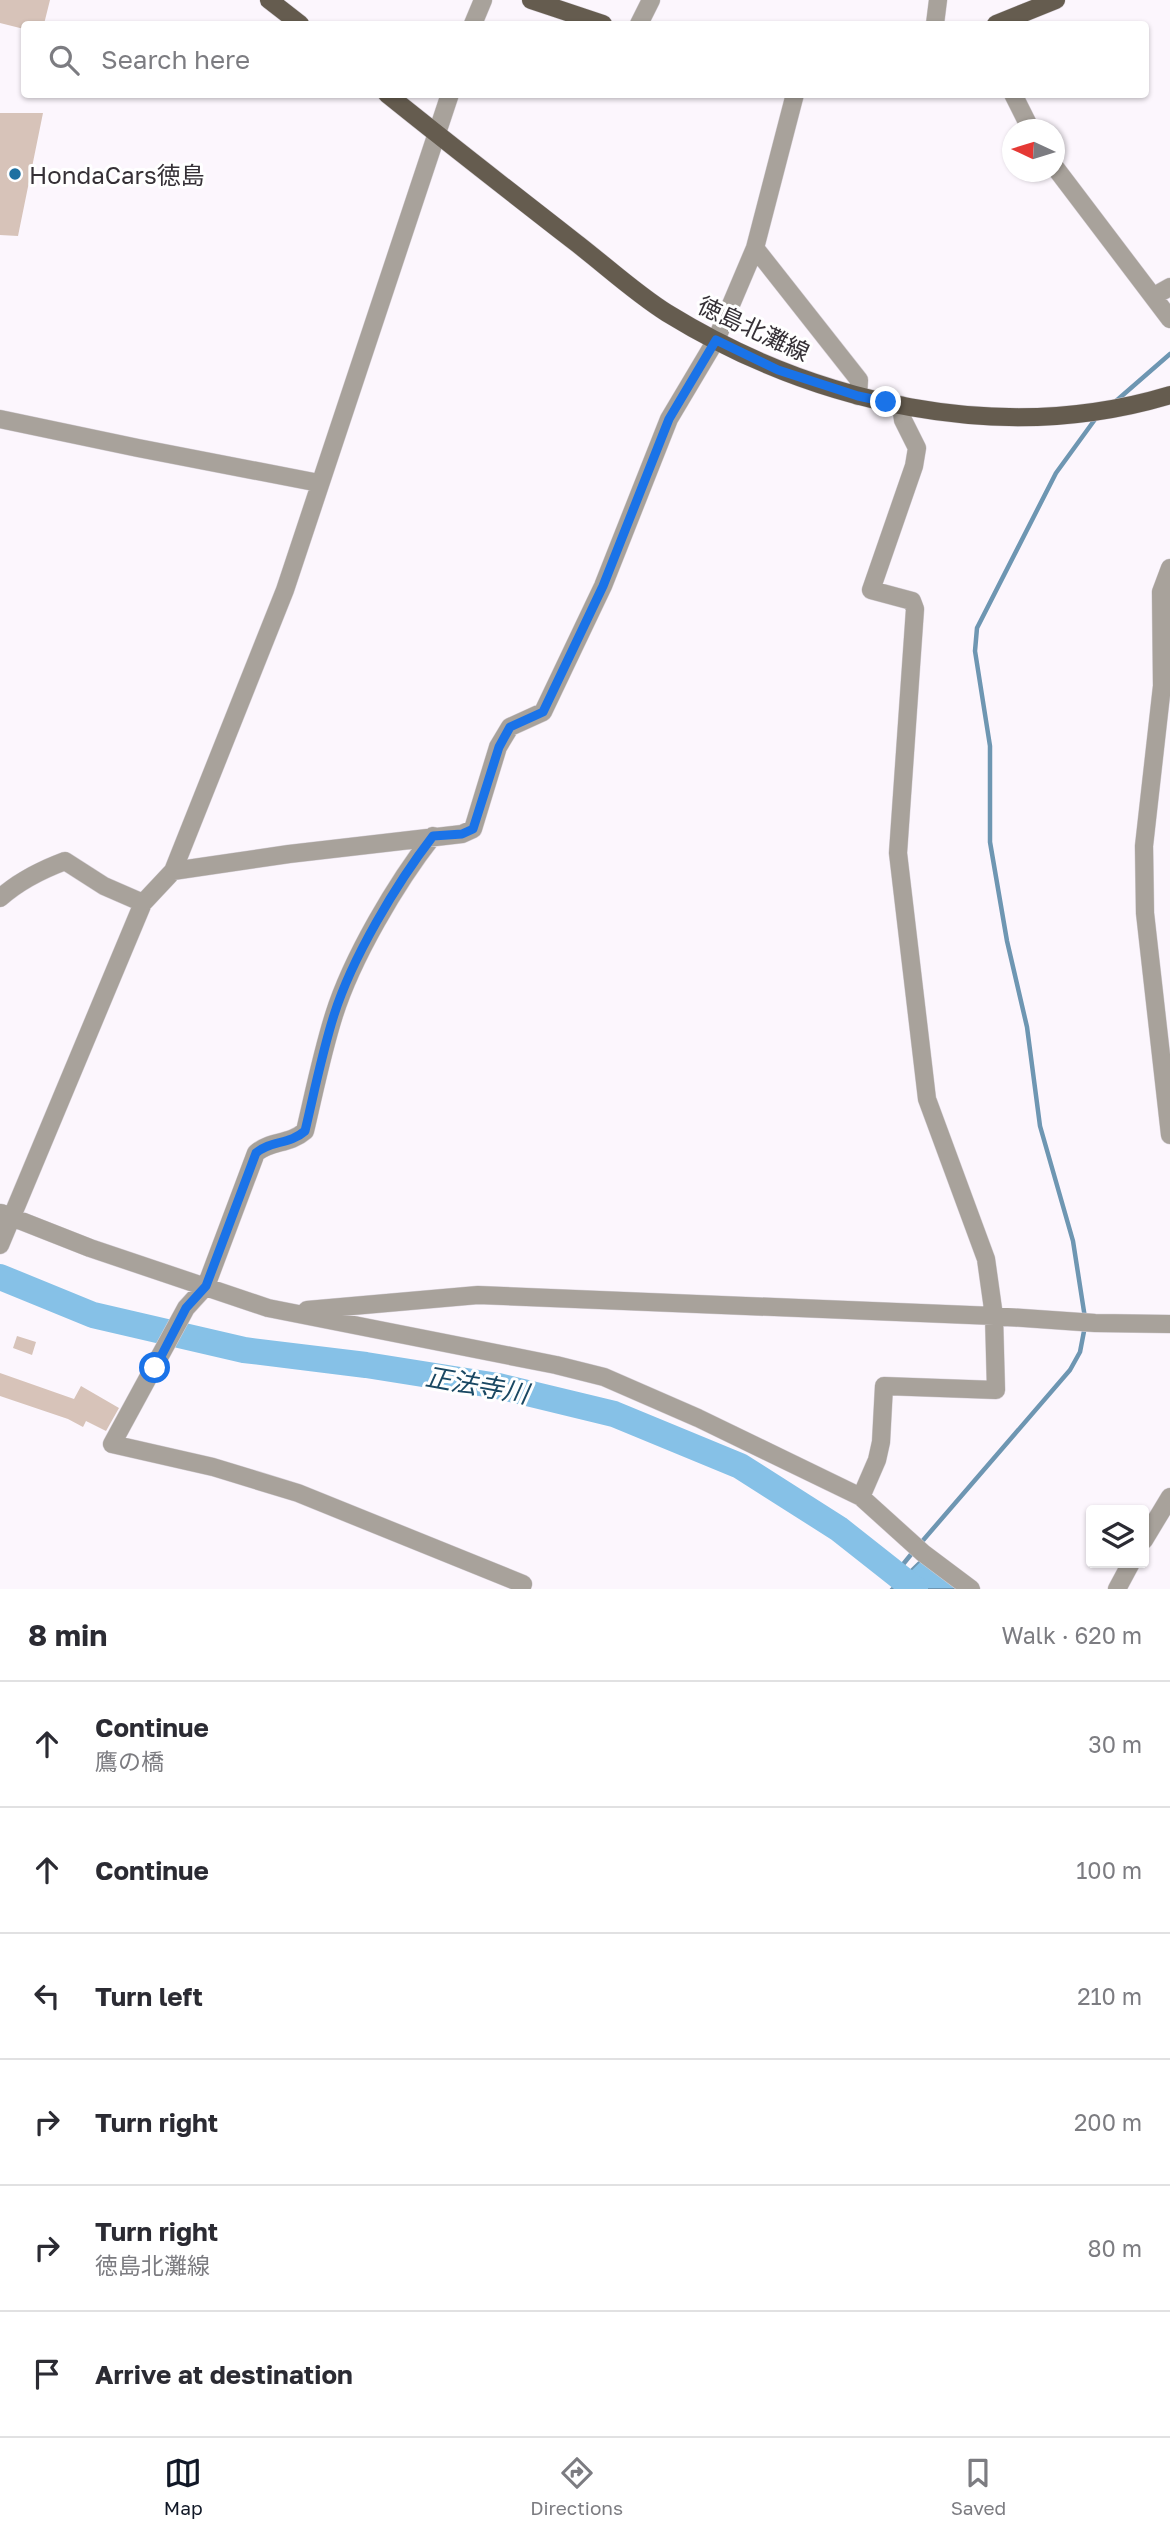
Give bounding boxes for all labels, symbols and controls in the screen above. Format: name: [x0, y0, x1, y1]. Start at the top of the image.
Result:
search box: [21, 21, 1149, 98]
icon: search: [45, 41, 83, 79]
text: Search here: [101, 44, 250, 75]
north arrow: [1002, 119, 1065, 182]
place label: HondaCars徳島: [29, 160, 205, 189]
marker: HondaCars徳島: [7, 166, 23, 182]
street label: 徳島北灘線: [693, 290, 815, 366]
route end: [870, 386, 901, 417]
route start: [139, 1352, 170, 1383]
water label: 正法寺川: [423, 1361, 534, 1410]
map controls: [1086, 1505, 1149, 1568]
button: layers: [1086, 1505, 1149, 1568]
text: 8 min: [28, 1617, 107, 1653]
text: Walk · 620 m: [1001, 1621, 1142, 1649]
text: Continue: [95, 1712, 209, 1743]
icon: ahead: [28, 1725, 66, 1763]
text: 30 m: [1088, 1730, 1142, 1758]
text: 鷹の橋: [95, 1747, 164, 1775]
icon: ahead: [28, 1851, 66, 1889]
text: Continue: [95, 1855, 209, 1886]
text: 100 m: [1076, 1856, 1142, 1884]
icon: left: [28, 1977, 66, 2015]
text: Turn left: [95, 1981, 203, 2012]
text: 210 m: [1077, 1982, 1142, 2010]
icon: right: [28, 2103, 66, 2141]
text: Turn right: [95, 2107, 218, 2138]
text: 200 m: [1074, 2108, 1142, 2136]
text: Turn right: [95, 2216, 218, 2247]
icon: right: [28, 2229, 66, 2267]
text: 80 m: [1088, 2234, 1142, 2262]
text: 徳島北灘線: [95, 2251, 210, 2279]
icon: arrive: [28, 2355, 66, 2393]
text: Arrive at destination: [95, 2359, 353, 2390]
tab: Map: [164, 2454, 203, 2519]
tab: Directions: [530, 2454, 623, 2519]
tab: Saved: [951, 2454, 1006, 2519]

